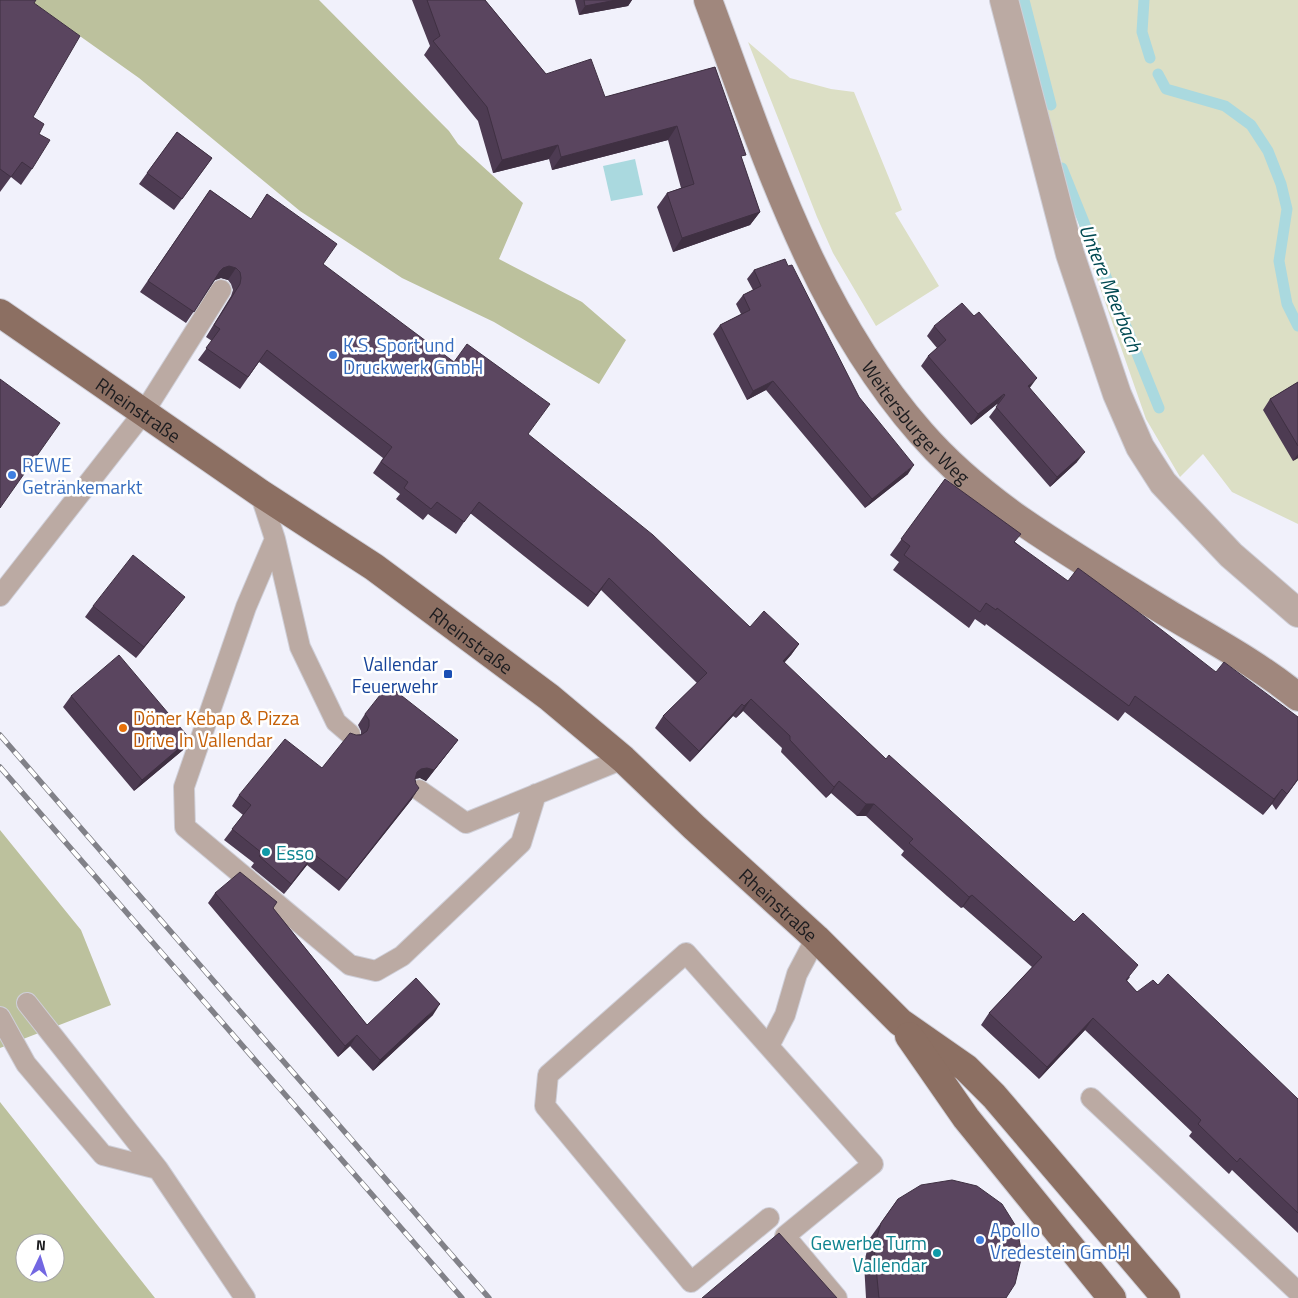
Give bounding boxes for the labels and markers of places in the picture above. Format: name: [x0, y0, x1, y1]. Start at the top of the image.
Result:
place label: K.S. Sport und Druckwerk GmbH: [343, 330, 483, 381]
marker: K.S. Sport und Druckwerk GmbH: [327, 349, 339, 361]
place label: REWE Getränkemarkt: [22, 450, 143, 501]
marker: REWE Getränkemarkt: [6, 469, 18, 481]
place label: Vallendar Feuerwehr: [352, 649, 438, 700]
marker: Vallendar Feuerwehr: [442, 668, 454, 680]
place label: Döner Kebap & Pizza Drive In Vallendar: [133, 703, 300, 754]
marker: Döner Kebap & Pizza Drive In Vallendar: [117, 722, 129, 734]
place label: Esso: [276, 838, 314, 867]
marker: Esso: [260, 846, 272, 858]
place label: Apollo Vredestein GmbH: [990, 1215, 1130, 1266]
place label: Gewerbe Turm Vallendar: [811, 1228, 927, 1279]
marker: Apollo Vredestein GmbH: [974, 1234, 986, 1246]
marker: Gewerbe Turm Vallendar: [931, 1247, 943, 1259]

